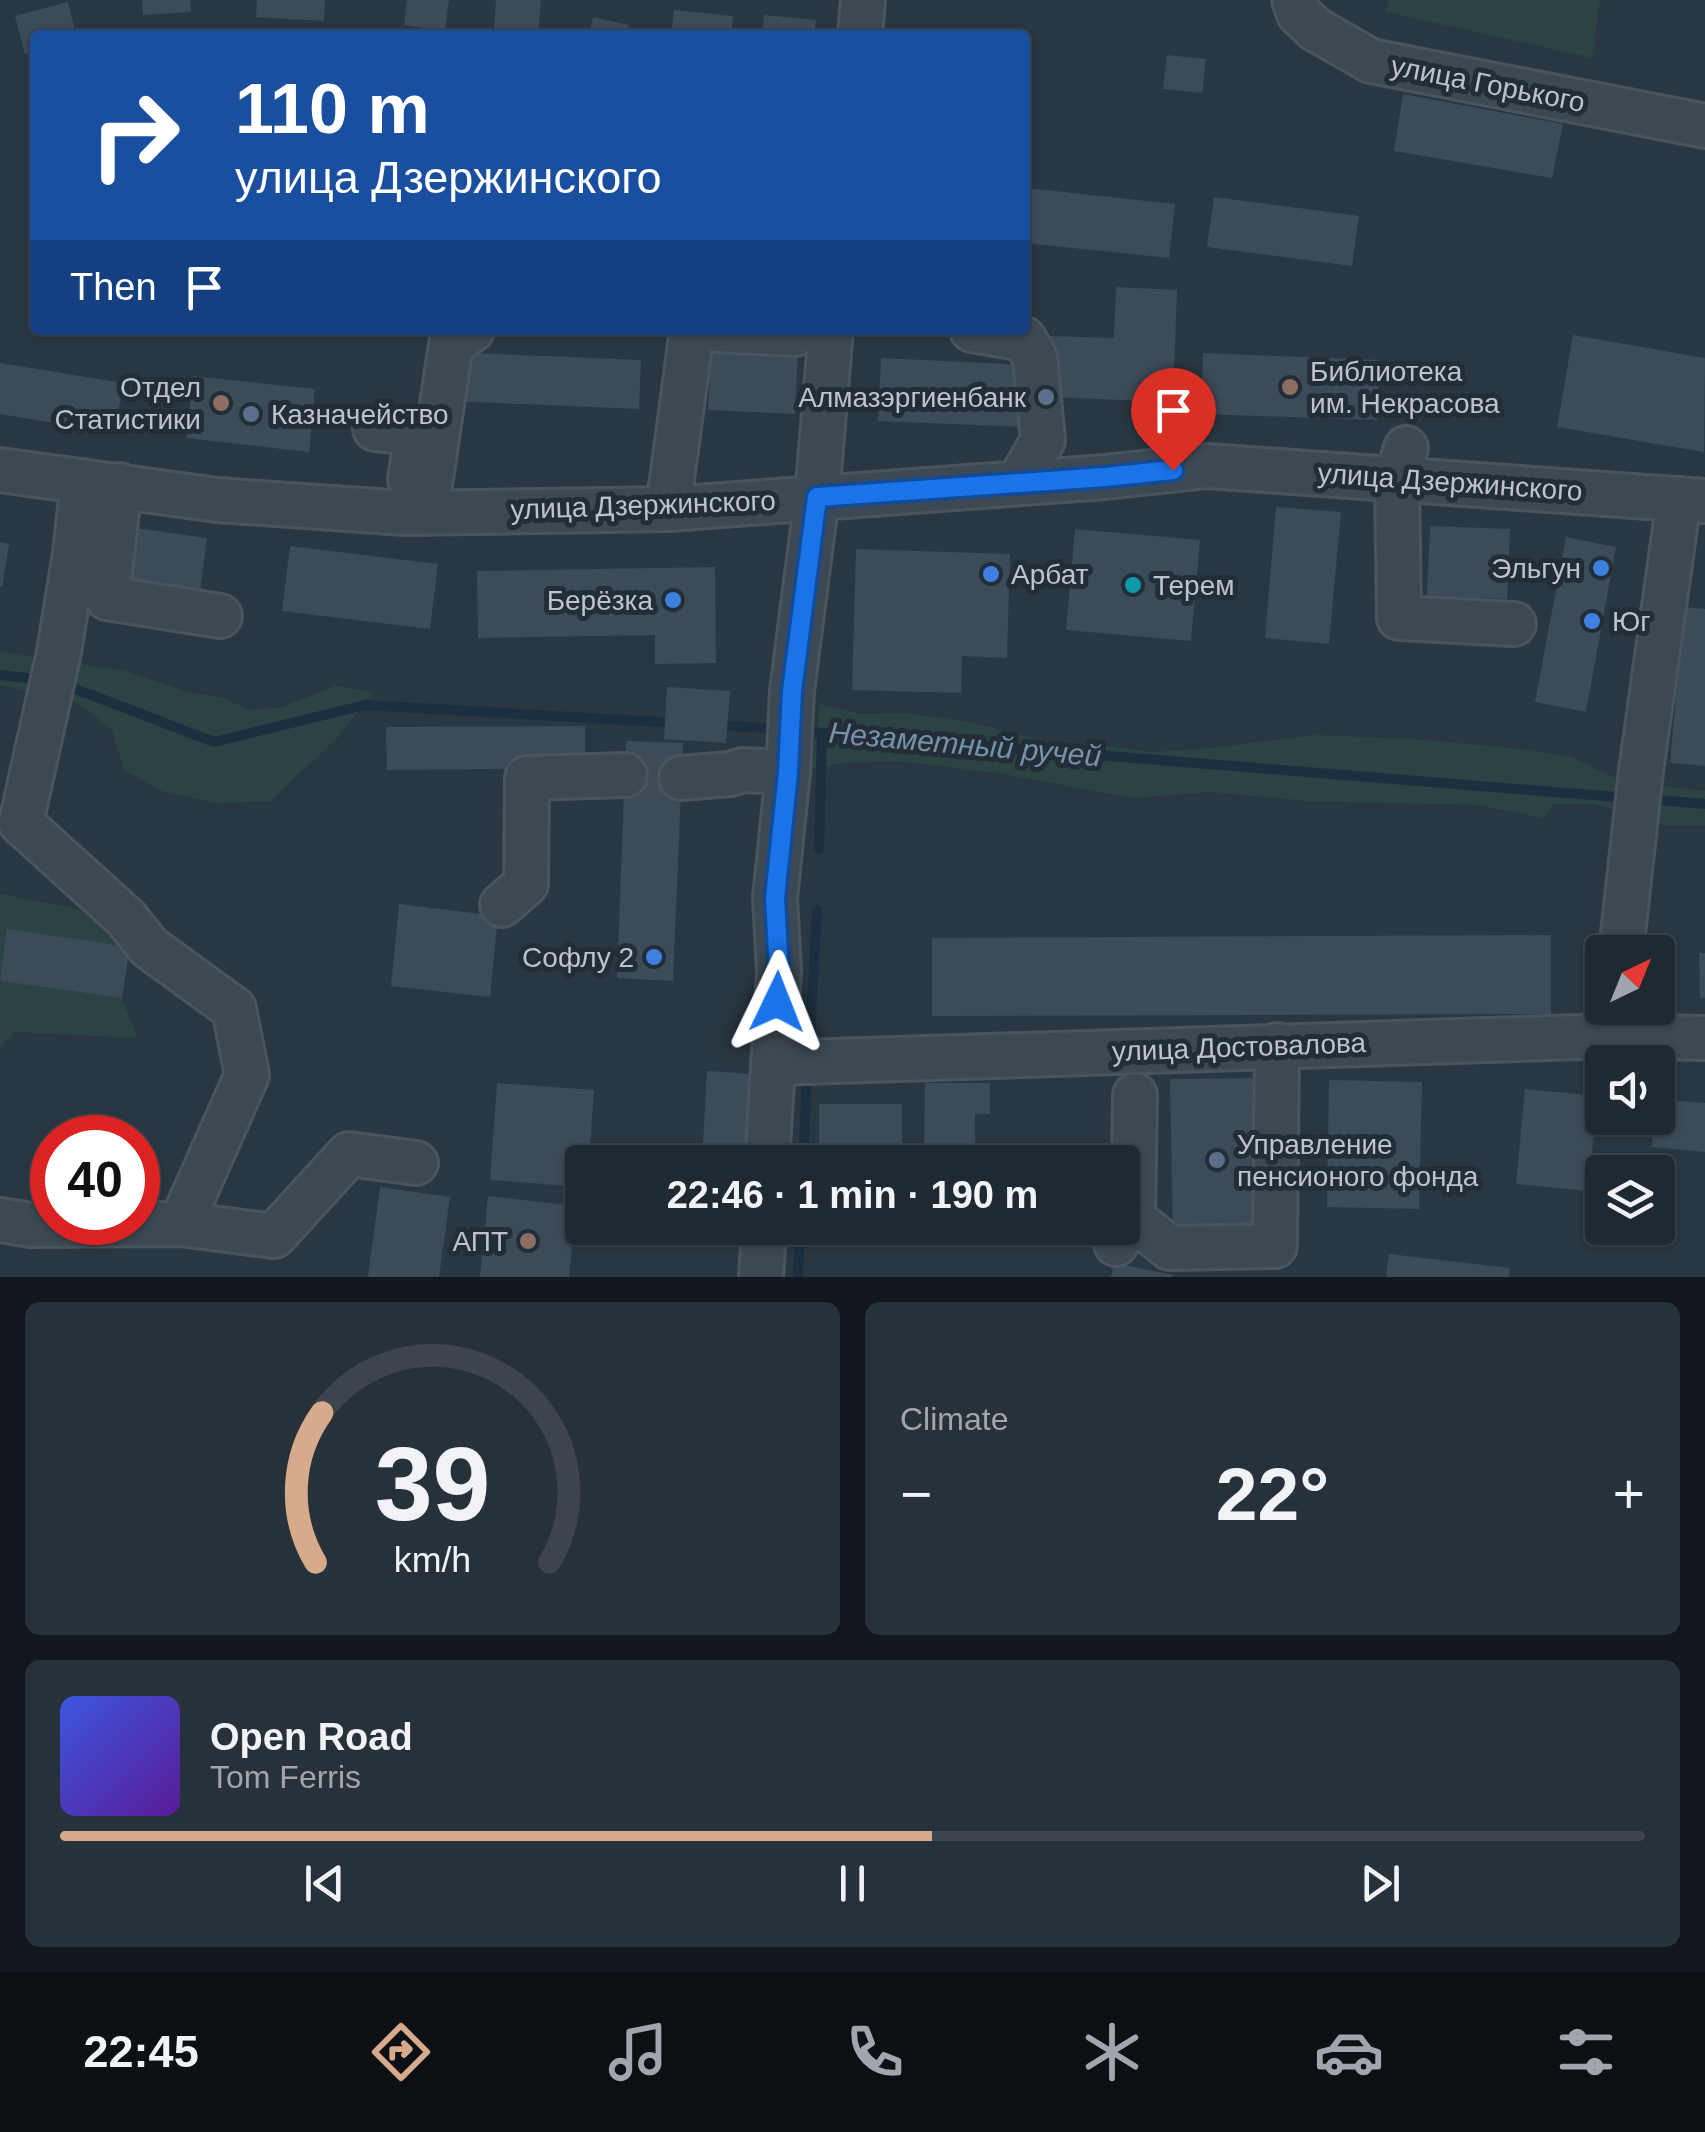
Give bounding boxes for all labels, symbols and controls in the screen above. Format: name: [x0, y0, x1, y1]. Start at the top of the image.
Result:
street label: улица Горького: [1388, 50, 1588, 118]
icon: right: [70, 70, 200, 200]
text: 110 m: [235, 70, 430, 148]
text: улица Дзержинского: [235, 152, 662, 203]
icon: arrive: [177, 260, 232, 315]
text: Then: [70, 266, 157, 308]
place label: Библиотека им. Некрасова: [1310, 356, 1500, 419]
pin: [1131, 368, 1216, 471]
place label: Отдел Статистики: [54, 372, 201, 435]
marker: Библиотека им. Некрасова: [1279, 376, 1301, 398]
place label: Алмазэргиенбанк: [798, 382, 1027, 413]
icon: arrive: [1146, 383, 1201, 438]
marker: Алмазэргиенбанк: [1035, 386, 1057, 408]
marker: Отдел Статистики: [210, 392, 232, 414]
place label: Казначейство: [271, 399, 449, 430]
marker: Казначейство: [240, 403, 262, 425]
street label: улица Дзержинского: [1317, 457, 1583, 507]
street label: улица Дзержинского: [510, 485, 776, 525]
place label: Эльгун: [1491, 553, 1581, 584]
marker: Эльгун: [1590, 557, 1612, 579]
place label: Арбат: [1011, 559, 1089, 590]
marker: Арбат: [980, 563, 1002, 585]
place label: Терем: [1153, 570, 1235, 601]
marker: Терем: [1122, 574, 1144, 596]
place label: Берёзка: [547, 585, 653, 616]
marker: Берёзка: [662, 589, 684, 611]
place label: Юг: [1612, 606, 1651, 637]
marker: Юг: [1581, 610, 1603, 632]
water label: Незаметный ручей: [827, 716, 1103, 772]
north arrow: [1585, 935, 1675, 1025]
map controls: [1585, 935, 1675, 1245]
place label: Софлу 2: [522, 942, 634, 973]
marker: Софлу 2: [643, 946, 665, 968]
position arrow: [725, 950, 829, 1054]
street label: улица Достовалова: [1111, 1027, 1367, 1067]
button: sound: [1585, 1045, 1675, 1135]
speed limit sign: 40: [30, 1115, 160, 1245]
place label: Управление пенсионого фонда: [1237, 1129, 1479, 1192]
marker: Управление пенсионого фонда: [1206, 1149, 1228, 1171]
button: layers: [1585, 1155, 1675, 1245]
text: 22:46 · 1 min · 190 m: [667, 1174, 1038, 1216]
place label: АПТ: [452, 1226, 508, 1257]
marker: АПТ: [517, 1230, 539, 1252]
text: Climate: [900, 1401, 1008, 1437]
text: 39: [375, 1426, 490, 1542]
text: 22°: [1216, 1452, 1329, 1536]
text: −: [900, 1463, 932, 1525]
text: +: [1613, 1463, 1645, 1525]
text: km/h: [394, 1540, 471, 1580]
text: Open Road: [210, 1716, 413, 1758]
text: Tom Ferris: [210, 1759, 361, 1795]
icon: previous: [297, 1856, 352, 1911]
icon: pause: [825, 1856, 880, 1911]
icon: next: [1353, 1856, 1408, 1911]
icon: directions: [366, 2017, 436, 2087]
icon: music: [603, 2017, 673, 2087]
icon: phone: [840, 2017, 910, 2087]
icon: climate: [1077, 2017, 1147, 2087]
icon: car: [1314, 2017, 1384, 2087]
icon: filters: [1551, 2017, 1621, 2087]
text: 22:45: [84, 2026, 199, 2077]

